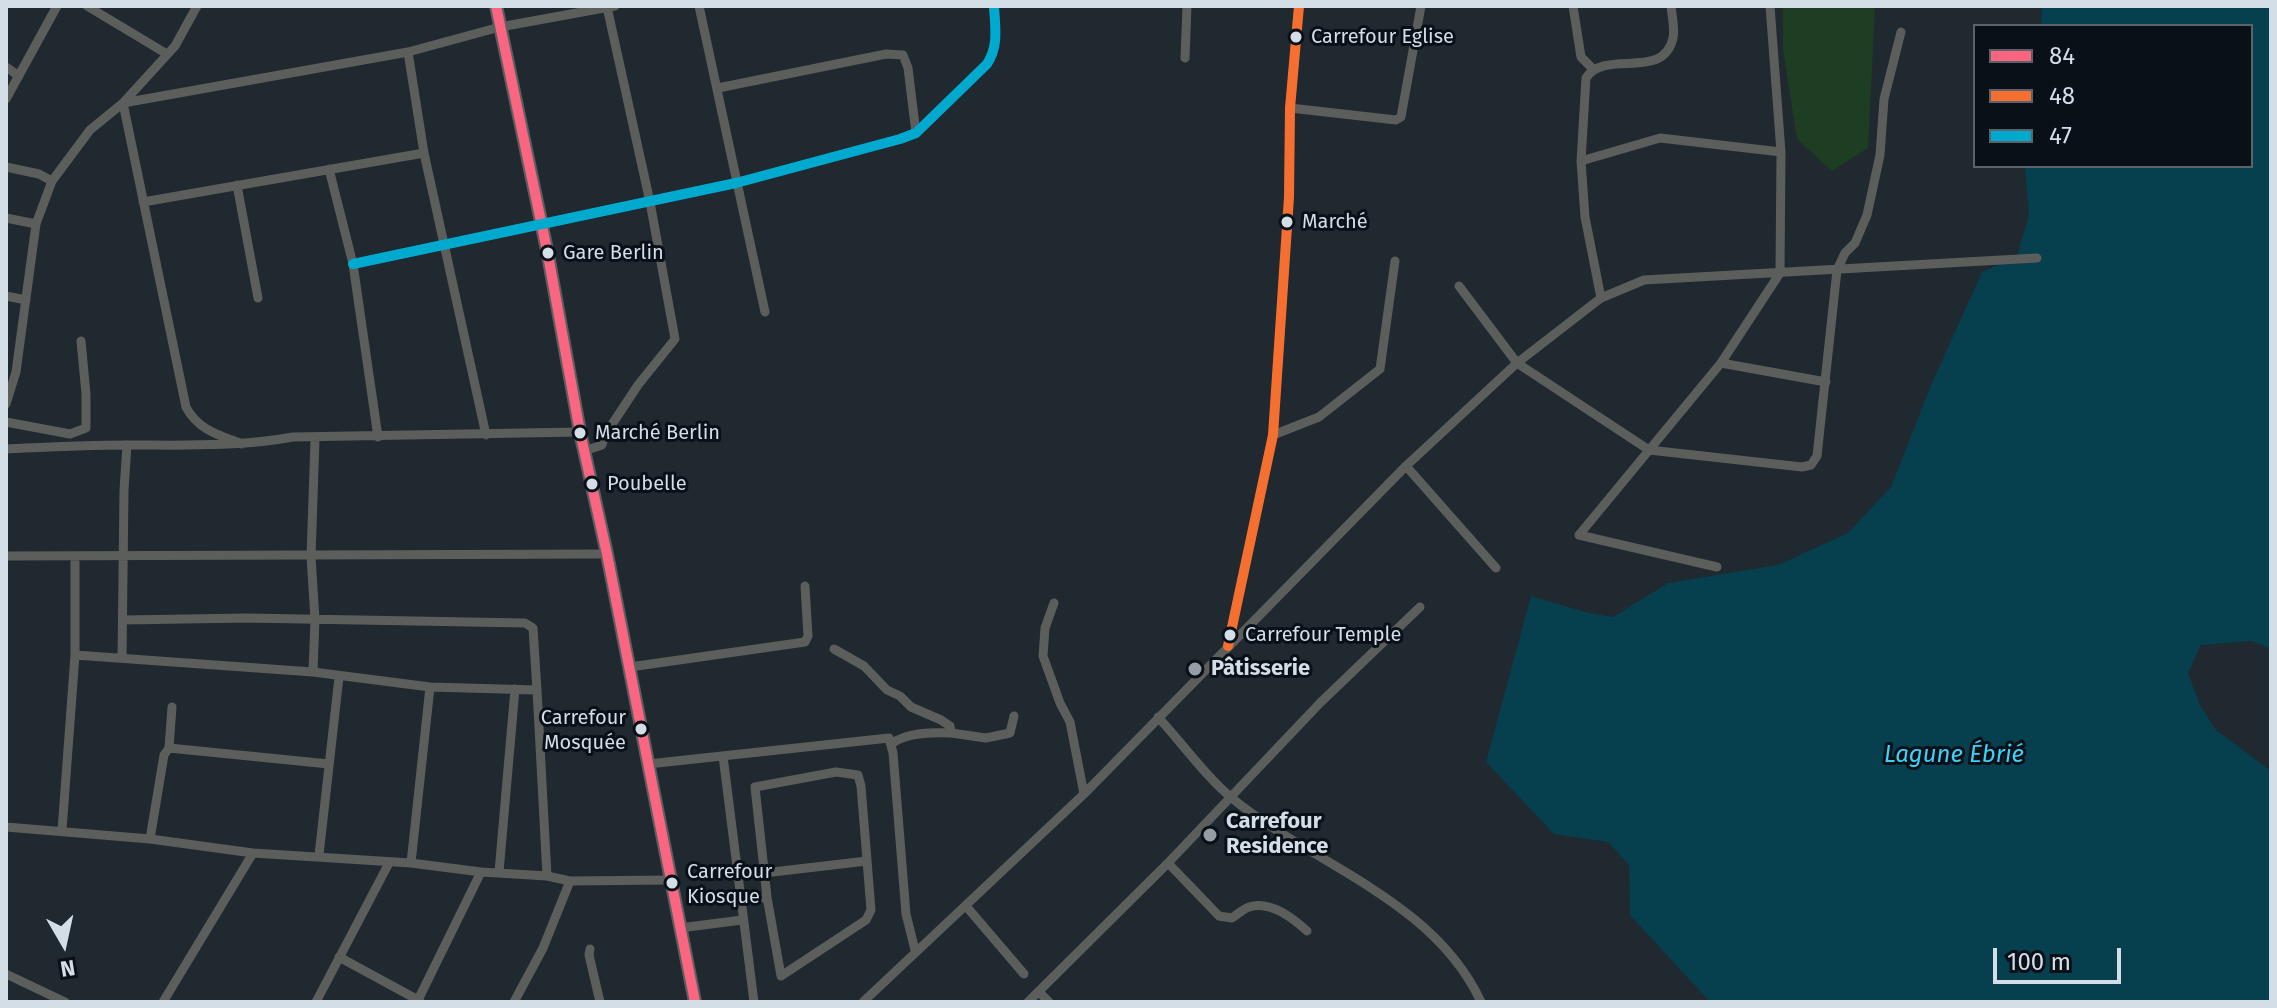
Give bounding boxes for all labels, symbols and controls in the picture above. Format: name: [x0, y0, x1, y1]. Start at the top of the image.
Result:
legend: [1973, 24, 2253, 168]
place label: Carrefour Eglise: [1311, 25, 1454, 49]
marker: Carrefour Eglise: [1288, 29, 1304, 45]
text: 84: [2049, 42, 2075, 70]
text: 48: [2049, 82, 2075, 110]
text: 47: [2049, 122, 2072, 150]
place label: Marché: [1302, 210, 1368, 234]
marker: Marché: [1279, 214, 1295, 230]
place label: Gare Berlin: [563, 241, 664, 265]
marker: Gare Berlin: [540, 245, 556, 261]
place label: Marché Berlin: [595, 421, 720, 445]
marker: Marché Berlin: [572, 425, 588, 441]
place label: Poubelle: [607, 472, 687, 496]
marker: Poubelle: [584, 476, 600, 492]
place label: Carrefour Temple: [1245, 623, 1401, 647]
marker: Carrefour Temple: [1222, 627, 1238, 643]
place label: Pâtisserie: [1211, 656, 1310, 682]
marker: Pâtisserie: [1186, 660, 1204, 678]
place label: Carrefour Mosquée: [541, 706, 626, 753]
marker: Carrefour Mosquée: [633, 721, 649, 737]
water label: Lagune Ébrié: [1884, 741, 2024, 769]
place label: Carrefour Residence: [1226, 809, 1328, 860]
marker: Carrefour Residence: [1201, 826, 1219, 844]
place label: Carrefour Kiosque: [687, 860, 772, 907]
marker: Carrefour Kiosque: [664, 875, 680, 891]
north arrow: [24, 904, 104, 984]
scale bar: [1997, 932, 2125, 982]
text: 100 m: [2007, 948, 2071, 976]
text: N: [59, 954, 77, 983]

